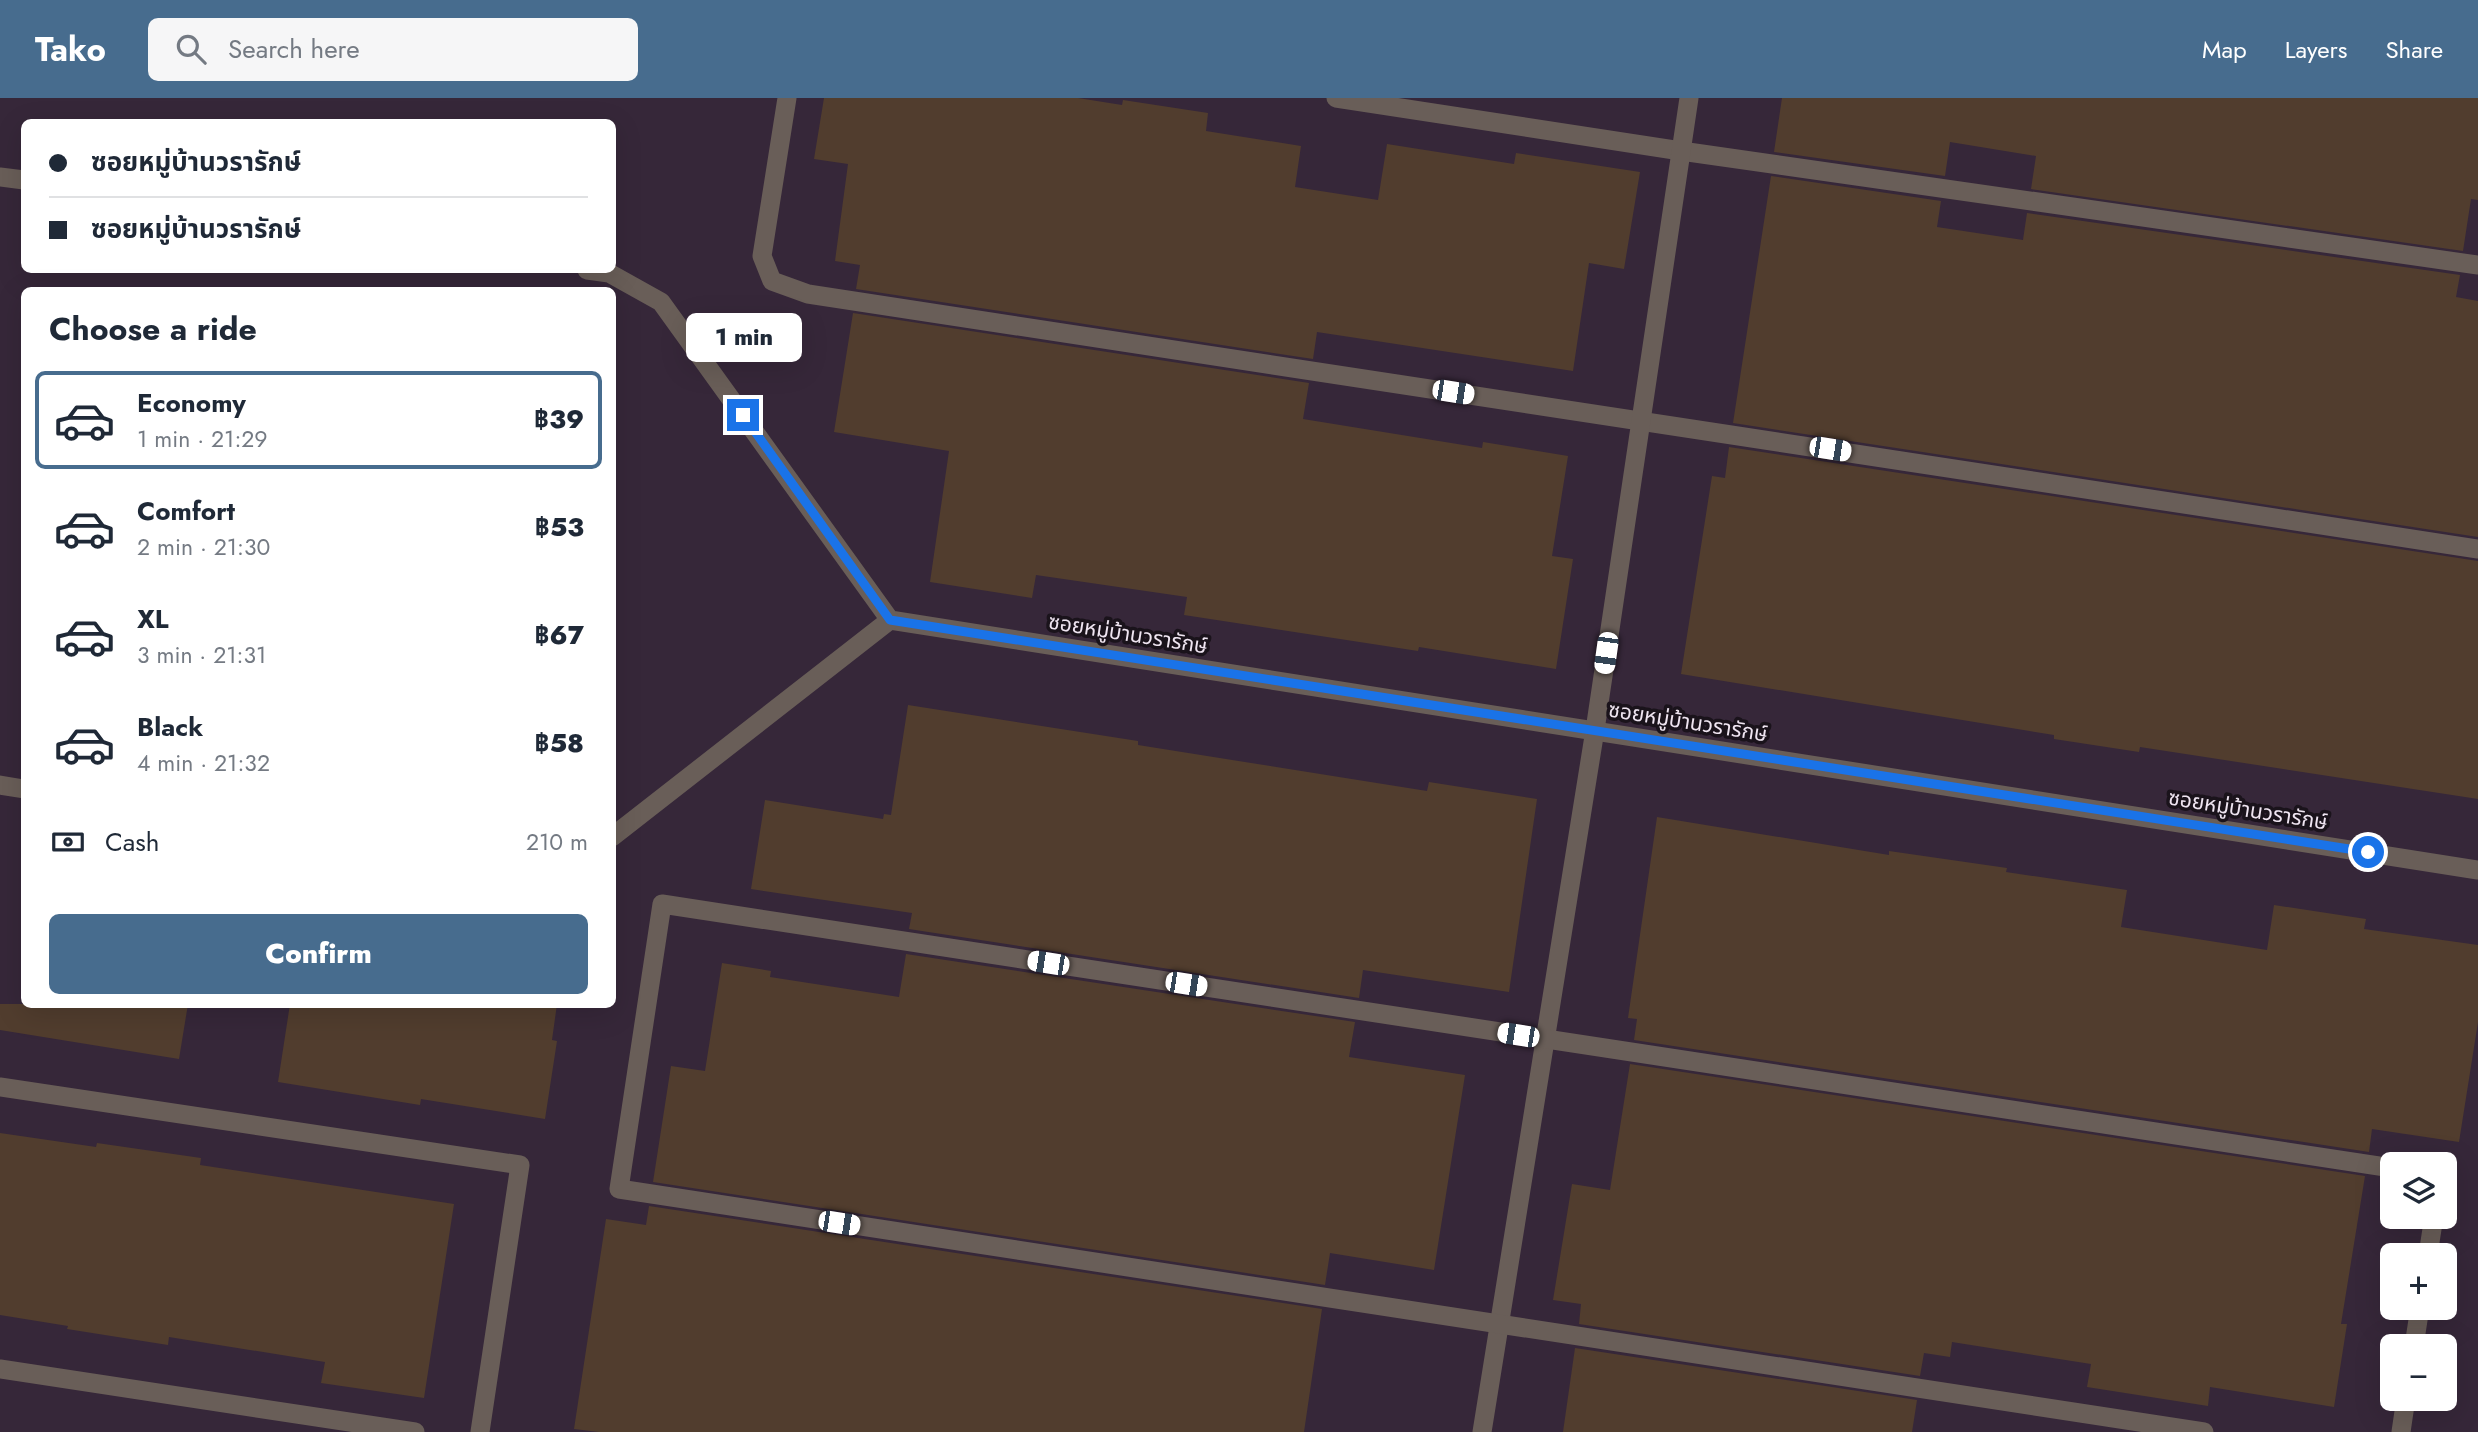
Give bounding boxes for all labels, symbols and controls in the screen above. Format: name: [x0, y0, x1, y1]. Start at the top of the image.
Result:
search box: [148, 18, 638, 81]
text: Tako: [35, 26, 106, 73]
icon: search: [172, 30, 210, 68]
text: Search here: [228, 30, 360, 68]
text: Map: [2202, 32, 2247, 67]
text: Layers: [2285, 32, 2347, 67]
text: Share: [2385, 32, 2443, 67]
text: ซอยหมู่บ้านวรารักษ์: [91, 143, 301, 181]
text: ซอยหมู่บ้านวรารักษ์: [91, 210, 301, 248]
text: Choose a ride: [49, 306, 257, 352]
callout: 1 min: [685, 314, 801, 362]
text: 1 min: [715, 320, 773, 354]
car: [1431, 378, 1476, 406]
text: Economy: [137, 384, 246, 422]
icon: car: [53, 389, 116, 452]
route end: [727, 399, 759, 431]
text: ฿39: [534, 400, 584, 438]
text: 1 min · 21:29: [137, 422, 268, 456]
car: [1808, 435, 1853, 463]
text: Comfort: [137, 492, 235, 530]
icon: car: [53, 497, 116, 560]
text: ฿53: [535, 508, 584, 546]
text: 2 min · 21:30: [137, 530, 270, 564]
text: XL: [137, 600, 169, 638]
icon: car: [53, 605, 116, 668]
street label: ซอยหมู่บ้านวรารักษ์: [1046, 607, 1210, 661]
text: ฿67: [534, 616, 584, 654]
car: [1593, 631, 1620, 675]
text: 3 min · 21:31: [137, 638, 266, 672]
street label: ซอยหมู่บ้านวรารักษ์: [1606, 695, 1770, 749]
text: Black: [137, 708, 203, 746]
icon: car: [53, 713, 116, 776]
text: ฿58: [535, 724, 584, 762]
text: 4 min · 21:32: [137, 746, 270, 780]
street label: ซอยหมู่บ้านวรารักษ์: [2166, 783, 2330, 837]
icon: cash: [49, 823, 87, 861]
text: Cash: [105, 823, 159, 861]
text: 210 m: [526, 825, 588, 859]
route start: [2352, 836, 2384, 868]
button: Confirm: [49, 914, 588, 994]
car: [1026, 949, 1071, 977]
car: [1164, 970, 1209, 998]
car: [1496, 1021, 1541, 1049]
map controls: [2380, 1152, 2457, 1411]
button: layers: [2380, 1152, 2457, 1229]
car: [817, 1209, 862, 1237]
button: +: [2380, 1243, 2457, 1320]
button: −: [2380, 1334, 2457, 1411]

